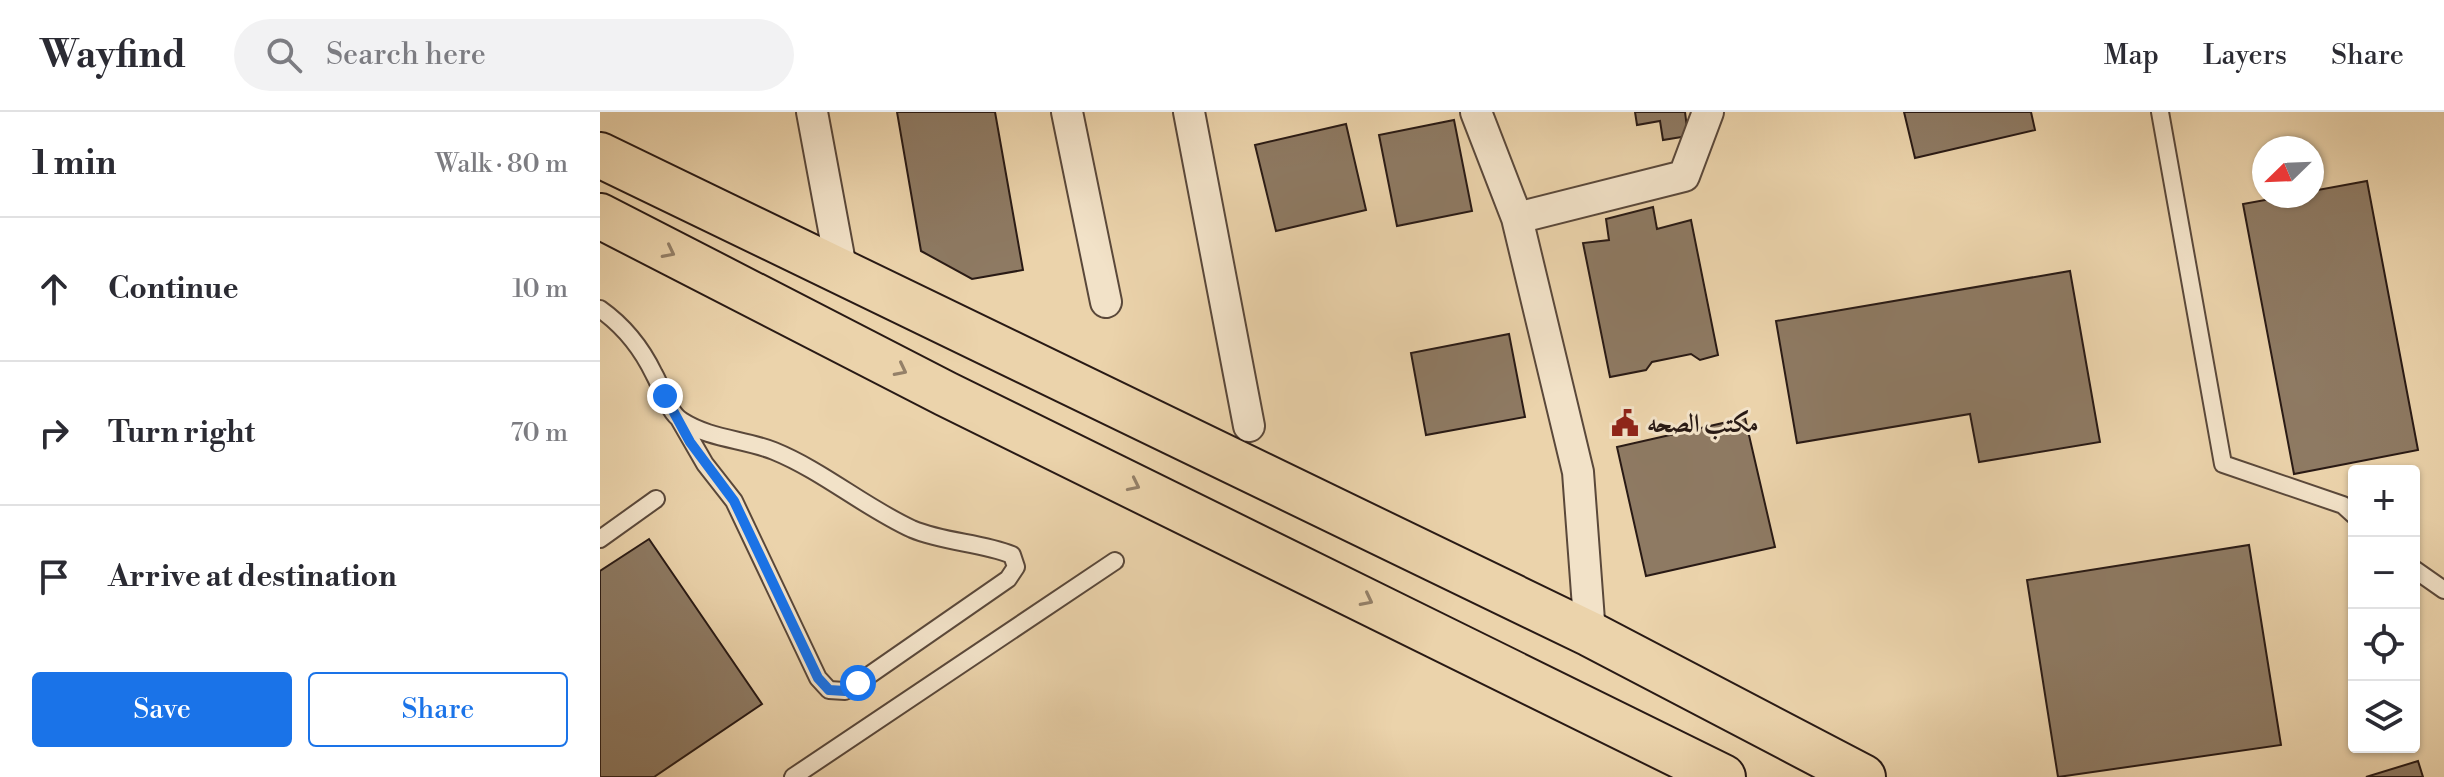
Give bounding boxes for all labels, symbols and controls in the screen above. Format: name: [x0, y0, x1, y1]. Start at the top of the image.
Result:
search box: [234, 19, 794, 91]
text: Wayfind: [40, 32, 186, 79]
icon: search: [262, 33, 306, 77]
text: Search here: [326, 36, 486, 74]
text: Map: [2104, 38, 2159, 73]
text: Layers: [2203, 38, 2287, 73]
text: Share: [2331, 38, 2404, 73]
north arrow: [2252, 136, 2324, 208]
text: 1 min: [32, 143, 116, 185]
text: Walk · 80 m: [435, 148, 568, 180]
one-way arrow: [661, 242, 676, 257]
icon: ahead: [32, 267, 76, 311]
text: Continue: [108, 270, 239, 308]
text: 10 m: [512, 273, 568, 305]
one-way arrow: [892, 361, 907, 376]
route end: [647, 378, 683, 414]
public building icon: مكتب الصحه: [1610, 408, 1640, 438]
place label: مكتب الصحه: [1647, 408, 1759, 440]
icon: right: [32, 411, 76, 455]
text: Turn right: [108, 414, 255, 452]
text: 70 m: [510, 417, 568, 449]
map controls: [2348, 465, 2420, 753]
button: +: [2348, 465, 2420, 537]
one-way arrow: [1126, 475, 1140, 491]
button: −: [2348, 537, 2420, 609]
icon: arrive: [32, 555, 76, 599]
text: Arrive at destination: [108, 558, 397, 596]
one-way arrow: [1359, 590, 1374, 606]
button: locate: [2348, 609, 2420, 681]
route start: [840, 665, 876, 701]
button: Save: [32, 672, 292, 747]
button: Share: [308, 672, 568, 747]
button: layers: [2348, 681, 2420, 753]

